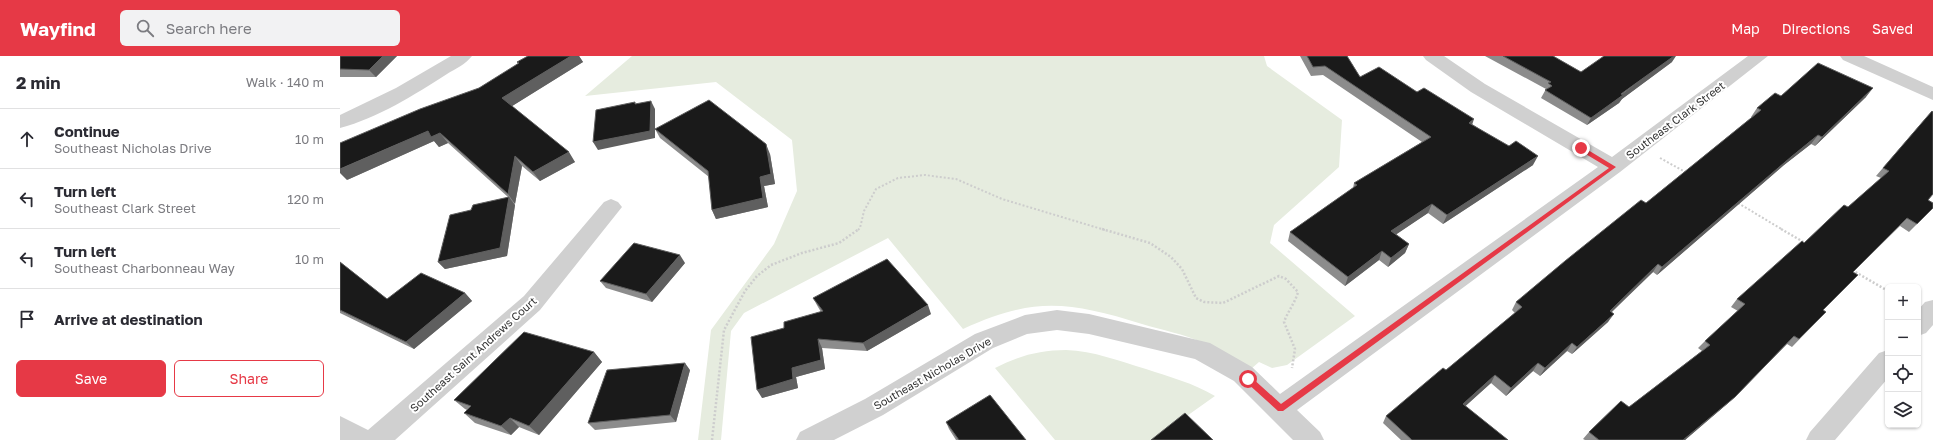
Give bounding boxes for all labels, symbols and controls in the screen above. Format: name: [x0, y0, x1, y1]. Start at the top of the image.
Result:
search box: [120, 10, 400, 46]
text: Wayfind: [20, 17, 96, 40]
icon: search: [134, 17, 156, 39]
text: Search here: [166, 19, 252, 37]
text: Map: [1731, 20, 1760, 37]
text: Directions: [1782, 20, 1850, 37]
text: Saved: [1872, 20, 1913, 37]
text: 2 min: [16, 72, 60, 93]
text: Walk · 140 m: [246, 74, 324, 90]
street label: Southeast Clark Street: [1623, 79, 1727, 161]
text: Continue: [54, 122, 120, 140]
icon: ahead: [16, 128, 38, 150]
text: 10 m: [295, 131, 324, 147]
route end: [1572, 139, 1590, 157]
text: Southeast Nicholas Drive: [54, 140, 212, 156]
text: Turn left: [54, 182, 116, 200]
icon: left: [16, 188, 38, 210]
text: 120 m: [287, 191, 324, 207]
text: Southeast Clark Street: [54, 200, 196, 216]
text: Turn left: [54, 242, 116, 260]
icon: left: [16, 248, 38, 270]
text: 10 m: [295, 251, 324, 267]
text: Southeast Charbonneau Way: [54, 260, 235, 276]
map controls: [1885, 284, 1921, 428]
button: +: [1885, 284, 1921, 320]
street label: Southeast Saint Andrews Court: [407, 294, 539, 414]
icon: arrive: [16, 308, 38, 330]
text: Arrive at destination: [54, 310, 203, 328]
button: −: [1885, 320, 1921, 356]
street label: Southeast Nicholas Drive: [871, 334, 993, 412]
button: locate: [1885, 356, 1921, 392]
button: Save: [16, 360, 166, 397]
button: Share: [174, 360, 324, 397]
route start: [1239, 370, 1257, 388]
button: layers: [1885, 392, 1921, 428]

